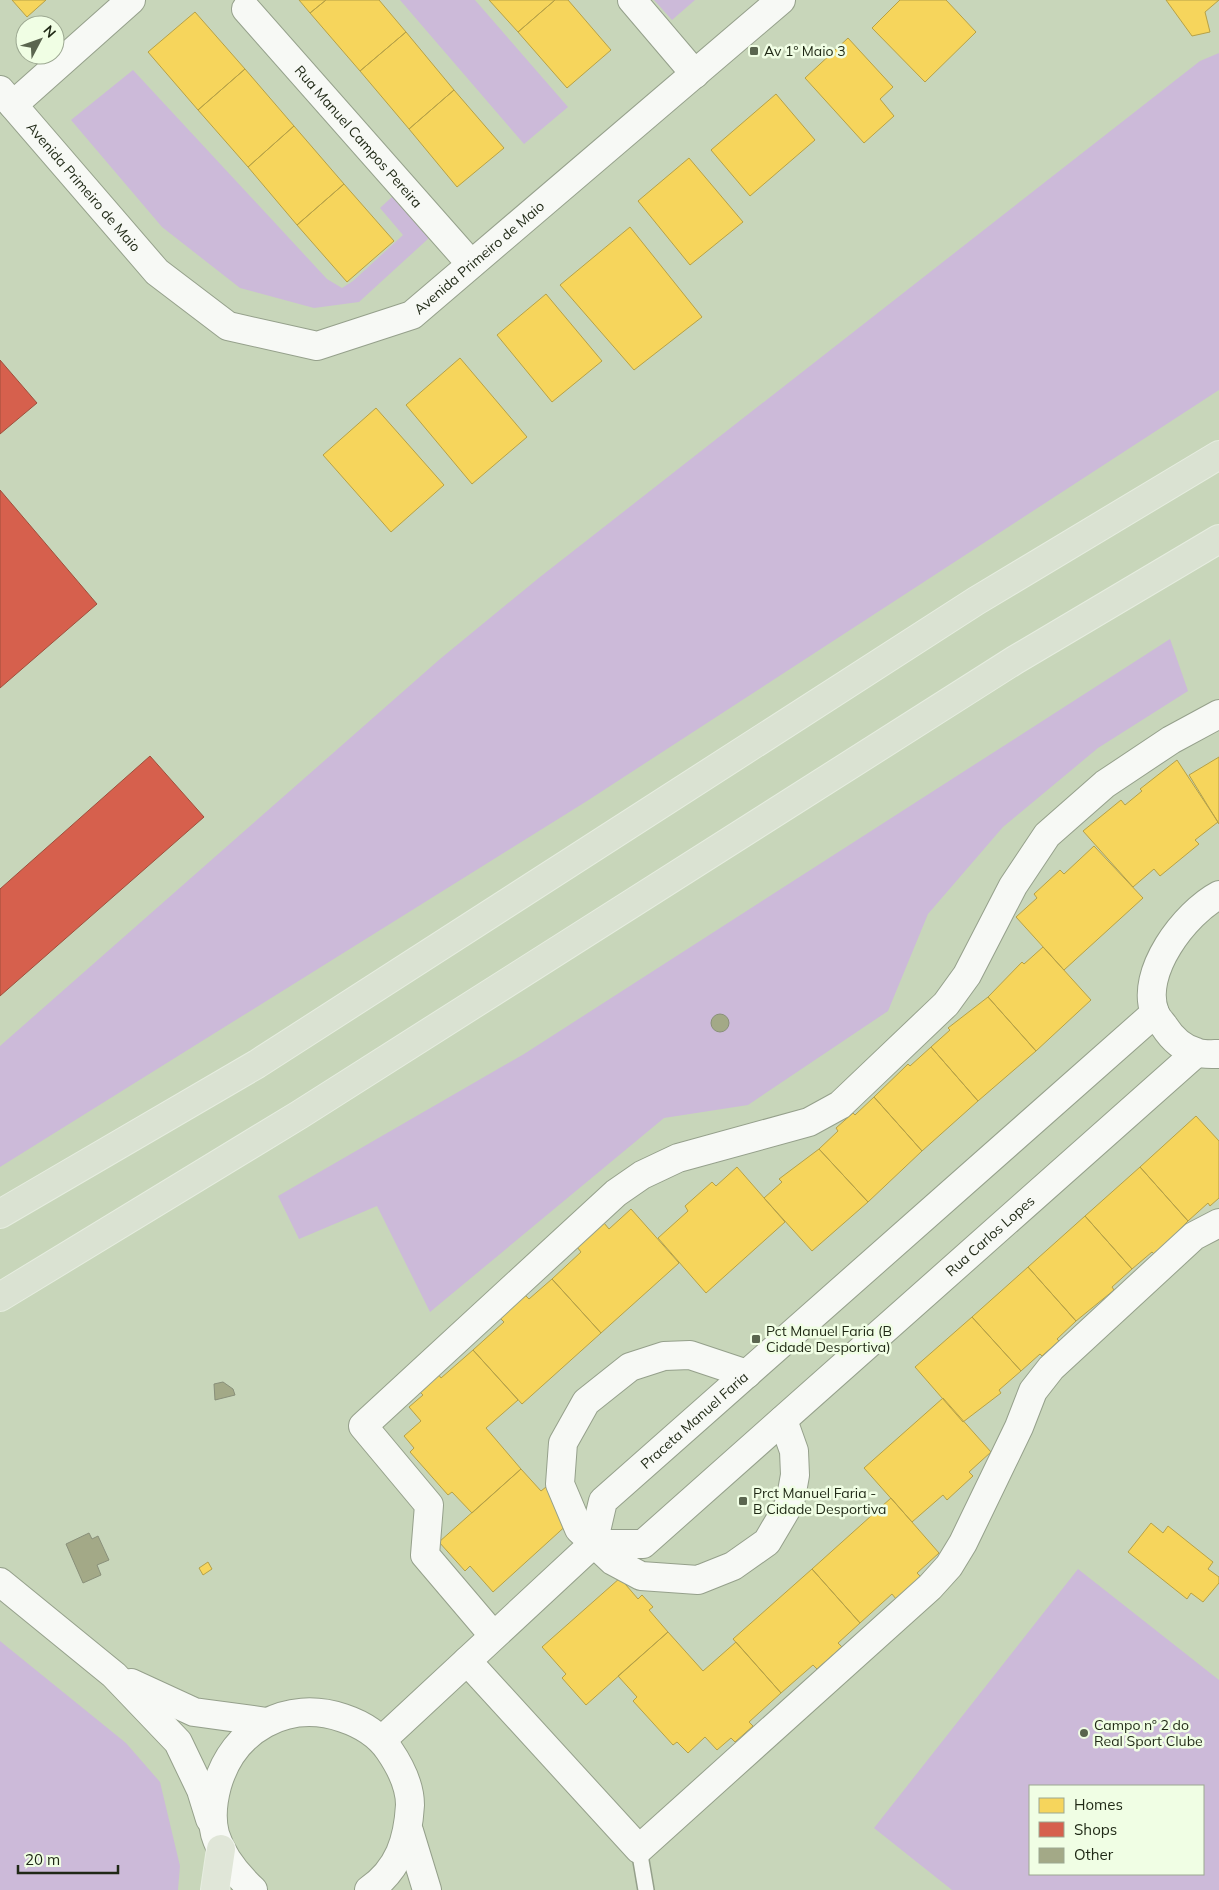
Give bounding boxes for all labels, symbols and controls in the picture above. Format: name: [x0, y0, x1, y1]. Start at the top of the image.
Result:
north arrow: [15, 15, 65, 65]
text: N: [40, 22, 60, 41]
place label: Av 1º Maio 3: [764, 42, 846, 60]
marker: Av 1º Maio 3: [748, 45, 760, 57]
street label: Rua Manuel Campos Pereira: [291, 61, 426, 211]
street label: Avenida Primeiro de Maio: [23, 118, 145, 256]
street label: Avenida Primeiro de Maio: [410, 197, 548, 318]
street label: Rua Carlos Lopes: [942, 1192, 1038, 1280]
place label: Pct Manuel Faria (B Cidade Desportiva): [766, 1322, 892, 1356]
marker: Pct Manuel Faria (B Cidade Desportiva): [750, 1333, 762, 1345]
street label: Praceta Manuel Faria: [637, 1368, 752, 1473]
place label: Prct Manuel Faria - B Cidade Desportiva: [753, 1484, 886, 1518]
marker: Prct Manuel Faria - B Cidade Desportiva: [737, 1495, 749, 1507]
place label: Campo nº 2 do Real Sport Clube: [1094, 1716, 1203, 1750]
marker: Campo nº 2 do Real Sport Clube: [1078, 1727, 1090, 1739]
legend: [1029, 1785, 1204, 1875]
text: Homes: [1074, 1795, 1123, 1814]
text: Shops: [1074, 1820, 1117, 1839]
scale bar: [18, 1842, 118, 1874]
text: Other: [1074, 1845, 1114, 1864]
text: 20 m: [25, 1850, 60, 1869]

